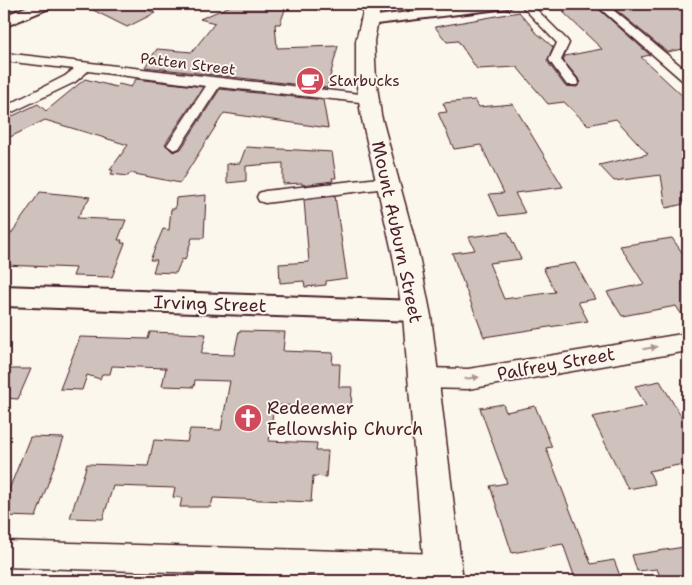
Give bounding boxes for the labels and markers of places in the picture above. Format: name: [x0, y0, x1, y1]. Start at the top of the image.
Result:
cafe icon: Starbucks: [295, 66, 325, 96]
place label: Starbucks: [329, 71, 400, 91]
place label: Redeemer Fellowship Church: [267, 396, 423, 441]
church icon: Redeemer Fellowship Church: [233, 403, 263, 433]

